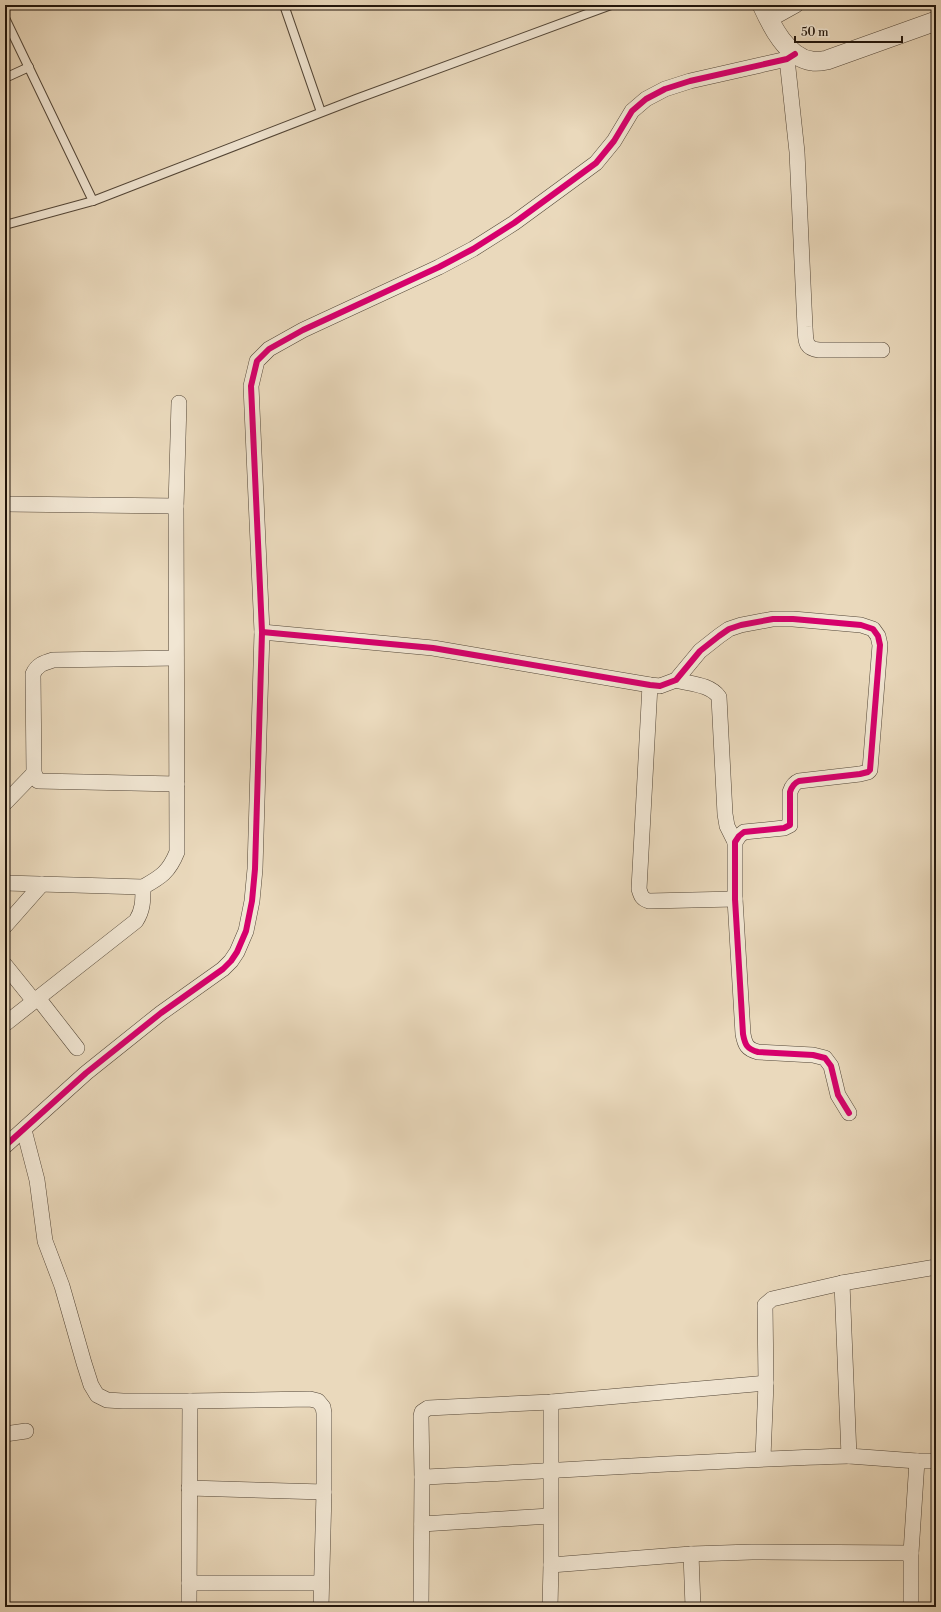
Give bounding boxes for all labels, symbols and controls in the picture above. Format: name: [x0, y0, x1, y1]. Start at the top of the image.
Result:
scale bar: [795, 18, 902, 44]
text: 50 m: [801, 25, 829, 40]

